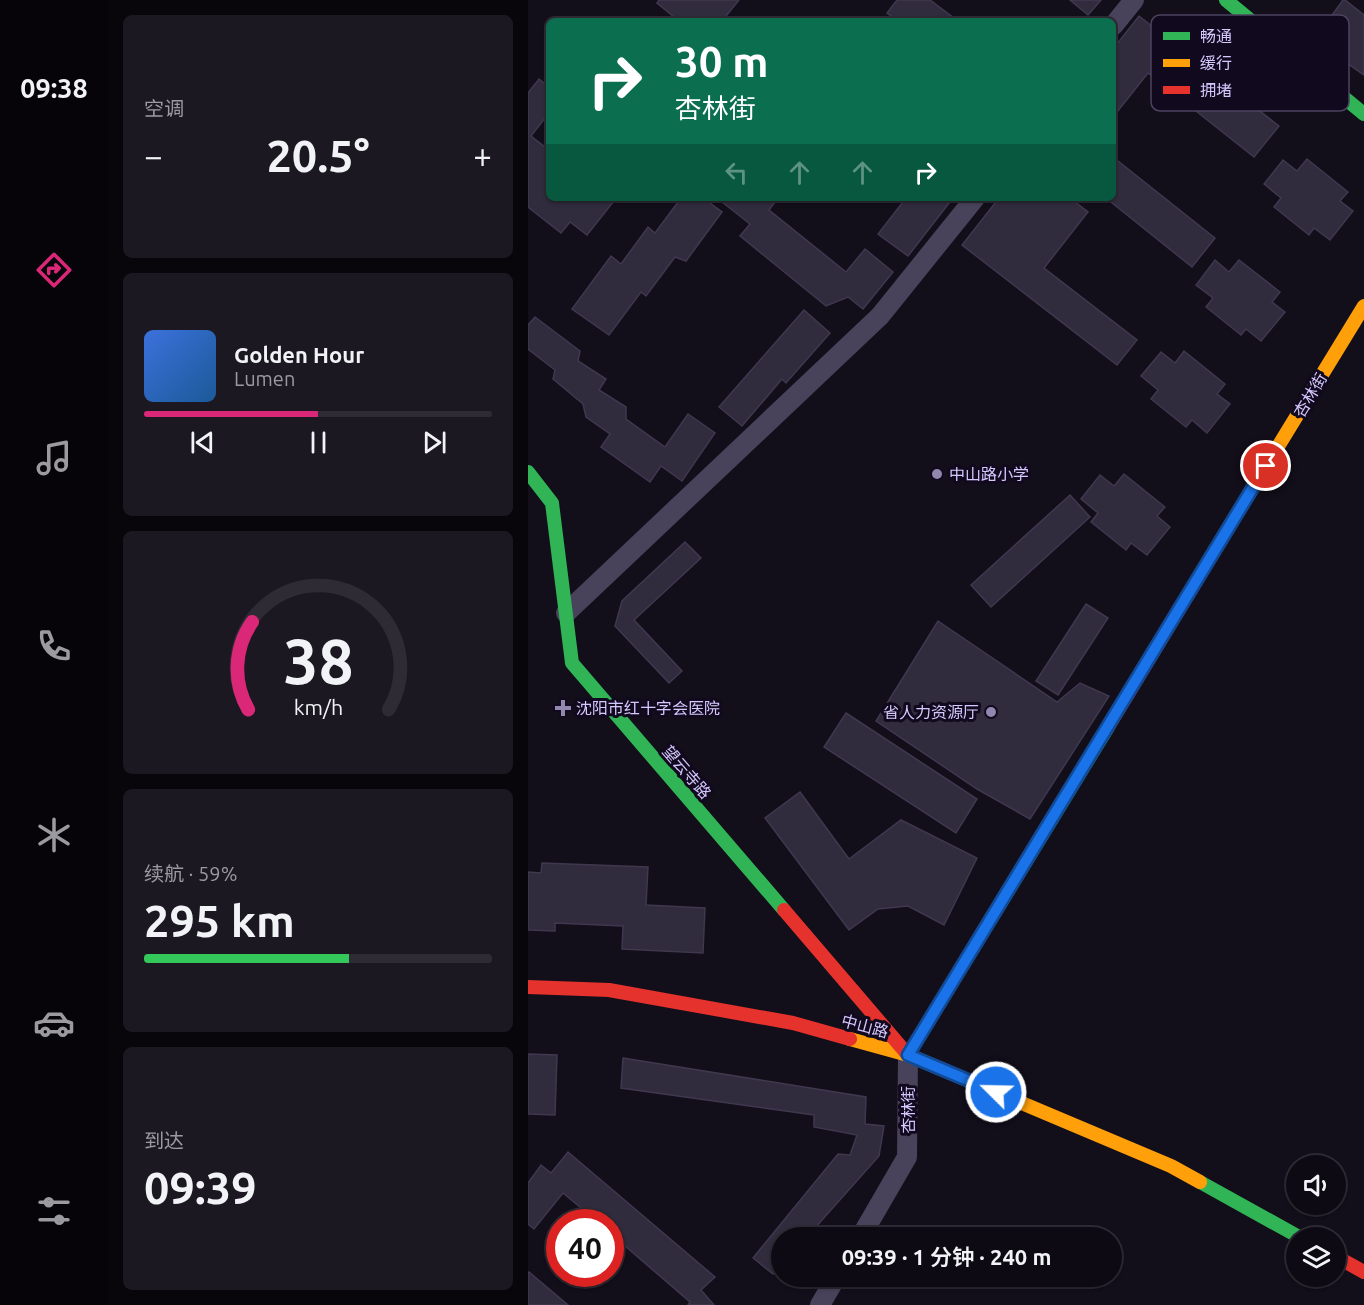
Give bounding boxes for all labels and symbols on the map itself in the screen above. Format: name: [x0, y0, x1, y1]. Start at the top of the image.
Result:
legend: [1151, 15, 1349, 111]
text: 畅通: [1200, 27, 1232, 45]
text: 缓行: [1200, 54, 1232, 72]
text: 拥堵: [1200, 81, 1232, 99]
street label: 杏林街: [1290, 370, 1330, 420]
pin: [1240, 440, 1291, 491]
place label: 中山路小学: [949, 465, 1029, 483]
marker: 中山路小学: [930, 467, 944, 481]
marker: 沈阳市红十字会医院: [554, 699, 572, 717]
place label: 沈阳市红十字会医院: [576, 699, 720, 717]
place label: 省人力资源厅: [883, 703, 979, 721]
marker: 省人力资源厅: [984, 705, 998, 719]
street label: 望云寺路: [659, 742, 715, 802]
street label: 中山路: [839, 1011, 891, 1041]
position arrow: [964, 1060, 1028, 1124]
street label: 杏林街: [899, 1086, 917, 1134]
speed limit sign: 40: [546, 1209, 624, 1287]

